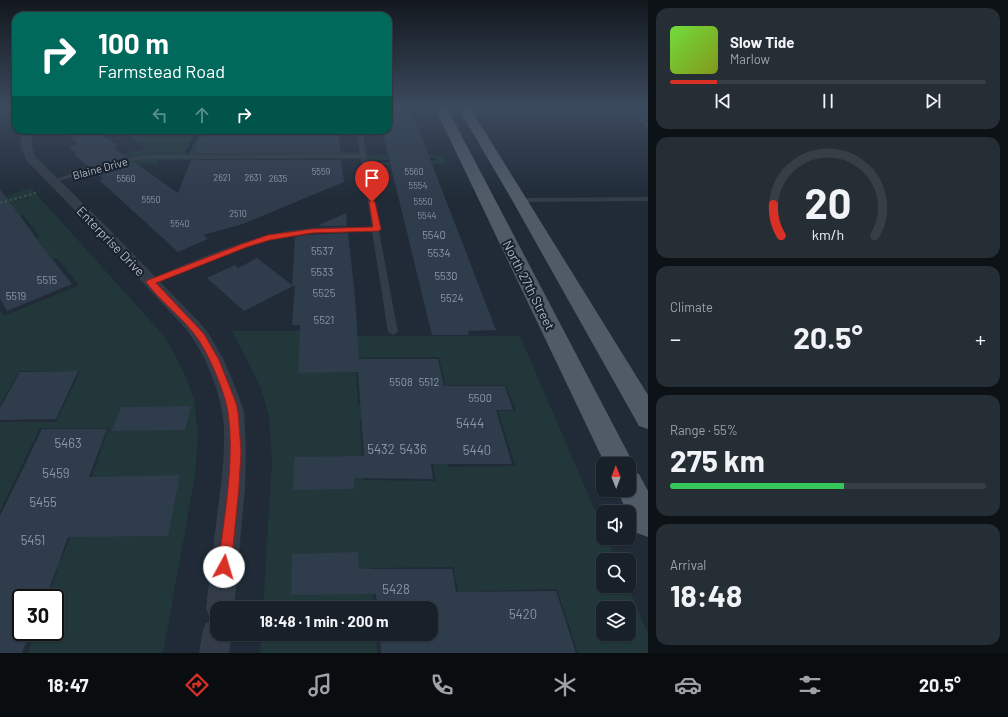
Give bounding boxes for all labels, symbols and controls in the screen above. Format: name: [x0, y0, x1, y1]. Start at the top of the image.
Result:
text: 100 m: [98, 26, 169, 60]
icon: right: [32, 28, 84, 80]
text: Slow Tide: [730, 33, 794, 51]
text: Marlow: [730, 51, 770, 67]
text: Farmstead Road: [98, 60, 225, 82]
icon: previous: [712, 90, 734, 112]
icon: pause: [817, 90, 839, 112]
icon: next: [922, 90, 944, 112]
icon: left: [149, 104, 171, 126]
icon: ahead: [191, 104, 213, 126]
icon: right: [233, 104, 255, 126]
street label: Blaine Drive: [71, 154, 129, 182]
pin: [355, 161, 389, 202]
house number: 5559: [312, 166, 331, 177]
house number: 5560: [405, 166, 423, 177]
icon: arrive: [361, 167, 383, 189]
house number: 2621: [213, 172, 231, 183]
house number: 2631: [244, 172, 262, 183]
house number: 5560: [117, 173, 135, 184]
house number: 2635: [269, 173, 288, 184]
text: 20: [804, 176, 852, 226]
house number: 5554: [409, 180, 427, 191]
house number: 5550: [142, 194, 160, 205]
house number: 5550: [414, 196, 432, 207]
street label: Enterprise Drive: [74, 203, 148, 279]
house number: 2510: [229, 208, 247, 219]
house number: 5544: [417, 210, 437, 221]
house number: 5540: [170, 218, 190, 229]
text: km/h: [812, 225, 844, 242]
house number: 5540: [422, 228, 446, 241]
street label: North 27th Street: [500, 238, 558, 332]
house number: 5537: [311, 244, 333, 257]
house number: 5534: [427, 246, 451, 259]
house number: 5533: [311, 265, 333, 278]
house number: 5530: [434, 269, 458, 282]
house number: 5515: [37, 273, 58, 286]
house number: 5525: [313, 286, 336, 299]
house number: 5519: [6, 289, 27, 302]
house number: 5524: [440, 291, 464, 304]
text: Climate: [670, 299, 713, 315]
house number: 5521: [314, 313, 334, 326]
text: 20.5°: [793, 319, 863, 355]
text: −: [670, 325, 681, 351]
text: +: [975, 325, 986, 351]
house number: 5508: [389, 375, 413, 388]
house number: 5512: [419, 375, 439, 388]
house number: 5500: [468, 391, 492, 404]
house number: 5444: [456, 415, 484, 431]
text: Range · 55%: [670, 422, 738, 438]
house number: 5463: [54, 435, 82, 451]
house number: 5432: [367, 441, 395, 457]
house number: 5436: [399, 441, 427, 457]
house number: 5440: [463, 442, 491, 458]
text: 275 km: [670, 442, 765, 478]
north arrow: [596, 457, 636, 497]
map controls: [596, 457, 636, 641]
house number: 5459: [42, 465, 70, 481]
house number: 5455: [29, 494, 57, 510]
button: sound: [596, 505, 636, 545]
house number: 5451: [21, 532, 45, 548]
position arrow: [203, 546, 245, 588]
button: search: [596, 553, 636, 593]
text: Arrival: [670, 557, 706, 573]
text: 18:48: [670, 577, 742, 613]
house number: 5428: [382, 581, 410, 597]
speed limit sign: 30: [12, 589, 64, 641]
button: layers: [596, 601, 636, 641]
house number: 5420: [509, 606, 537, 622]
text: 18:48 · 1 min · 200 m: [259, 612, 389, 630]
icon: directions: [183, 671, 211, 699]
icon: music: [306, 671, 334, 699]
icon: phone: [428, 671, 456, 699]
icon: climate: [551, 671, 579, 699]
icon: car: [674, 671, 702, 699]
icon: filters: [796, 671, 824, 699]
text: 18:47: [47, 674, 89, 696]
text: 20.5°: [919, 674, 961, 696]

